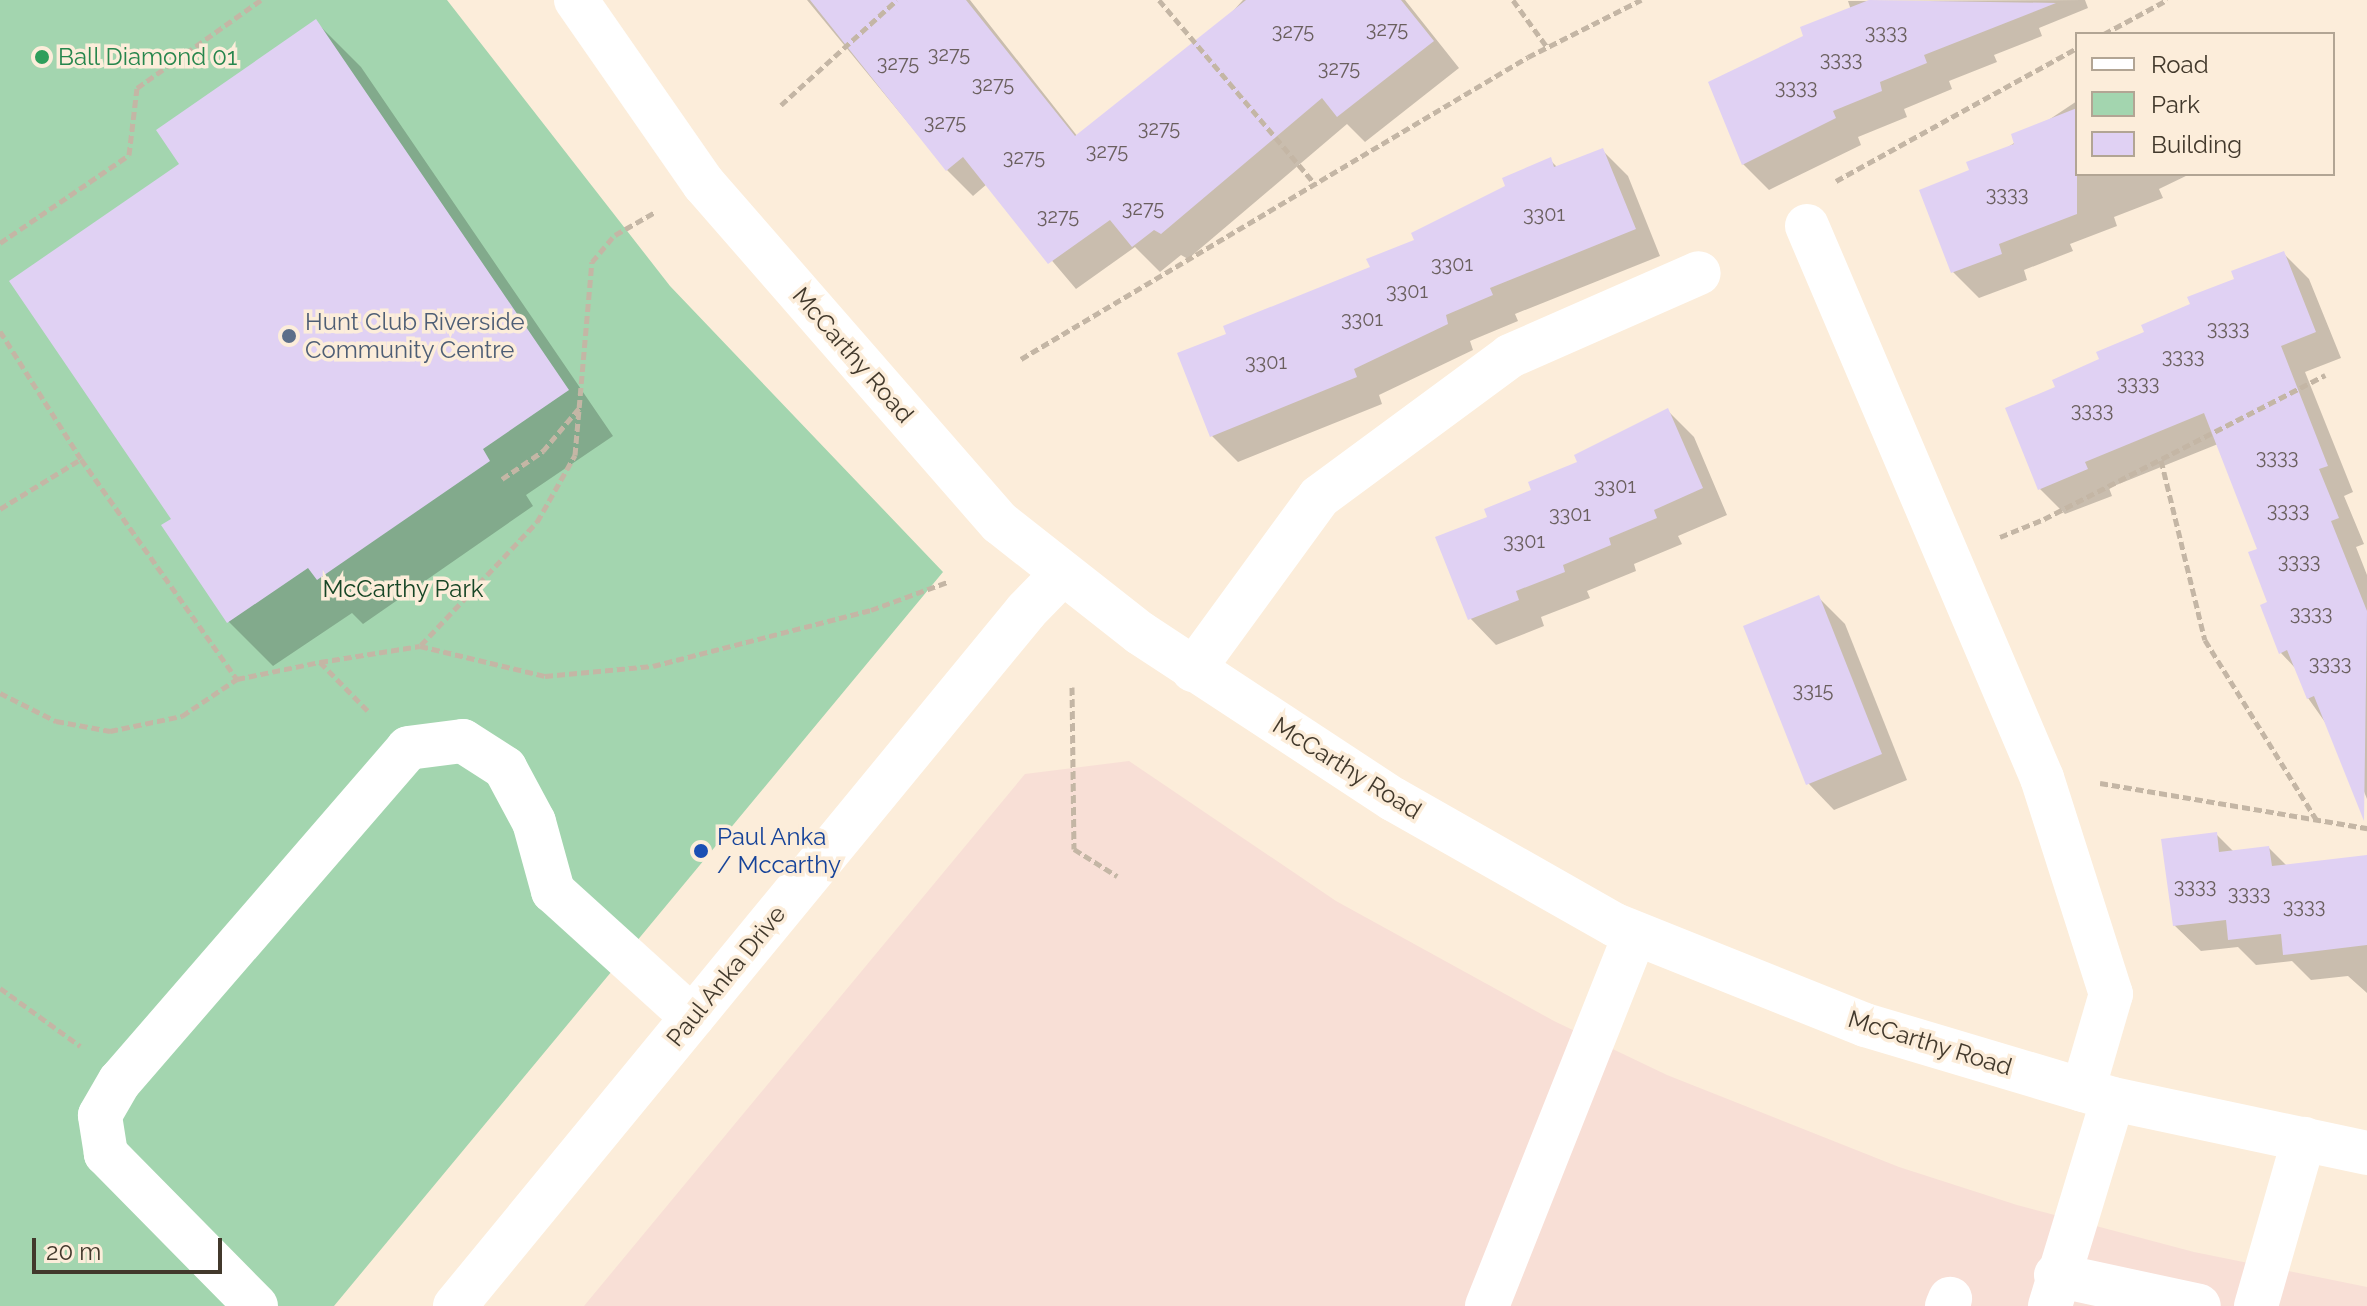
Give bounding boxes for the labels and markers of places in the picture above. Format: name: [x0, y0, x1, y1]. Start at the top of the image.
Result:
place label: Ball Diamond 01: [58, 43, 238, 71]
marker: Ball Diamond 01: [33, 48, 51, 66]
place label: Hunt Club Riverside Community Centre: [305, 308, 525, 364]
marker: Hunt Club Riverside Community Centre: [280, 327, 298, 345]
place label: Paul Anka / Mccarthy: [717, 823, 841, 879]
marker: Paul Anka / Mccarthy: [692, 842, 710, 860]

